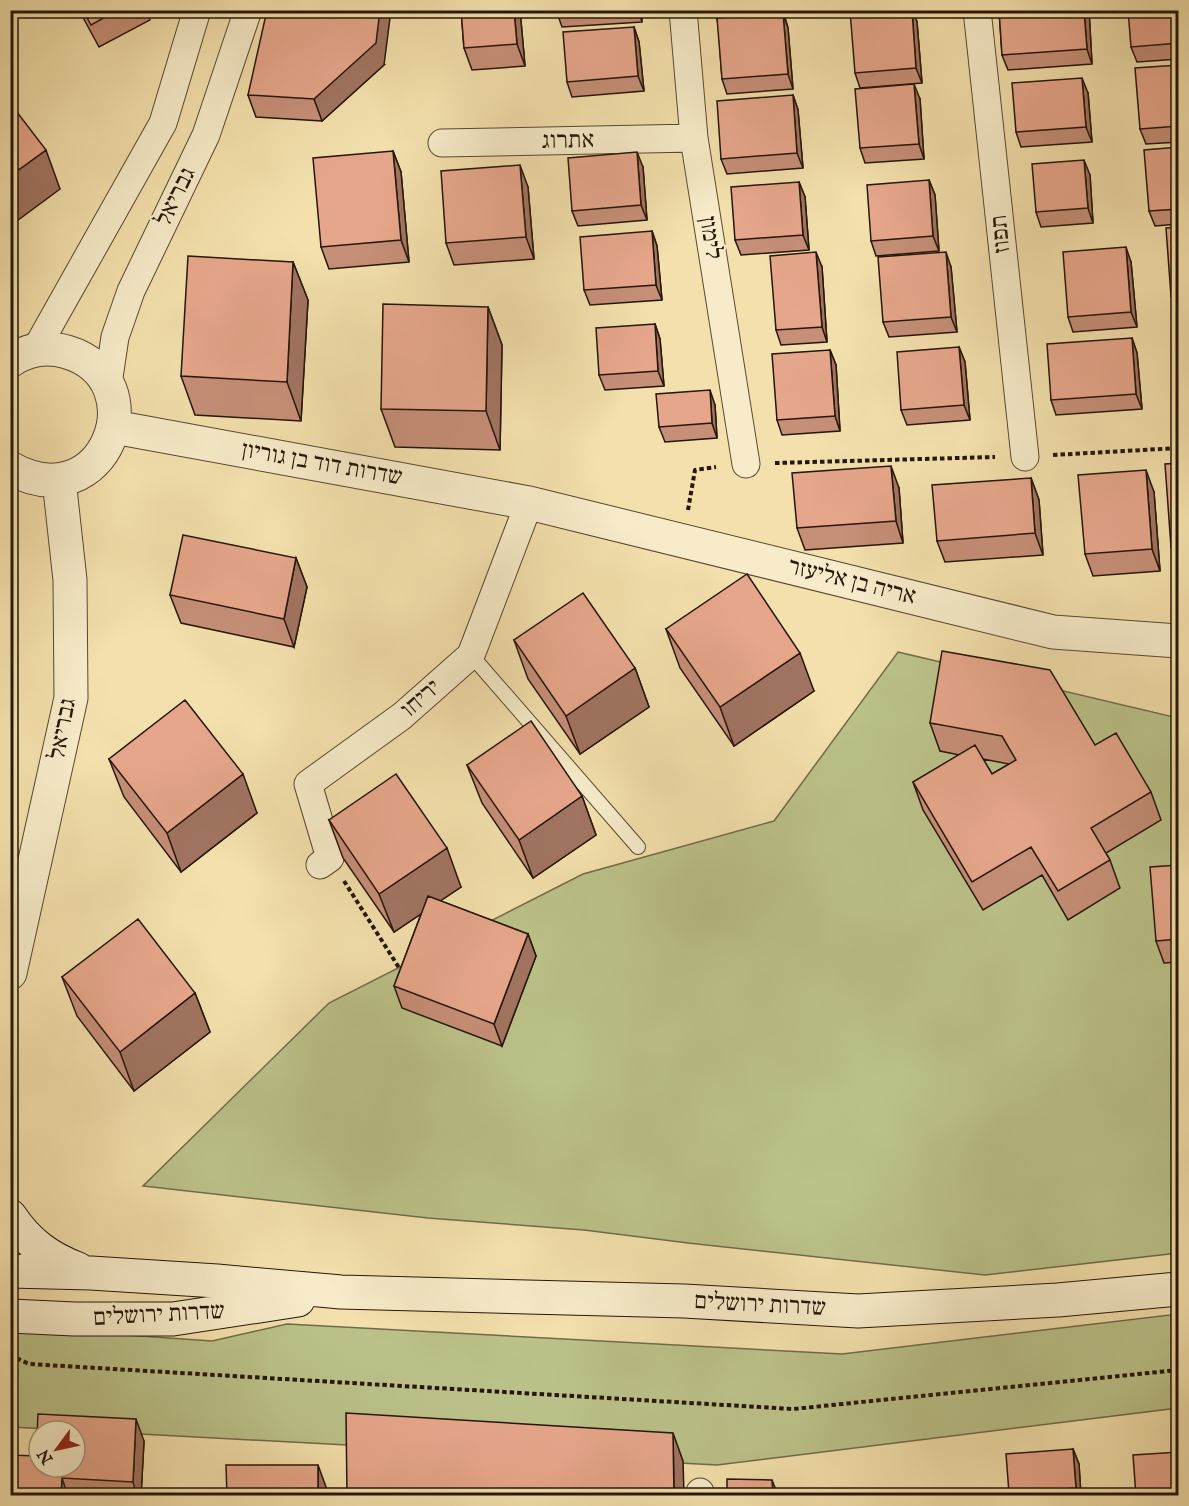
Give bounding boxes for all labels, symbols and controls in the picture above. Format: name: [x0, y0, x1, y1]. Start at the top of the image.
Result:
street label: אתרוג: [541, 125, 595, 157]
street label: גבריאל: [148, 162, 204, 232]
street label: תפוז: [984, 213, 1018, 255]
street label: לימון: [691, 214, 729, 262]
street label: שדרות דוד בן גוריון: [239, 435, 405, 493]
street label: אריה בן אליעזר: [785, 551, 919, 613]
street label: יריחו: [394, 673, 448, 725]
street label: גבריאל: [42, 696, 84, 762]
street label: שדרות ירושלים: [693, 1286, 827, 1324]
street label: שדרות ירושלים: [92, 1296, 226, 1334]
north arrow: [27, 1419, 87, 1479]
text: N: [34, 1445, 59, 1468]

